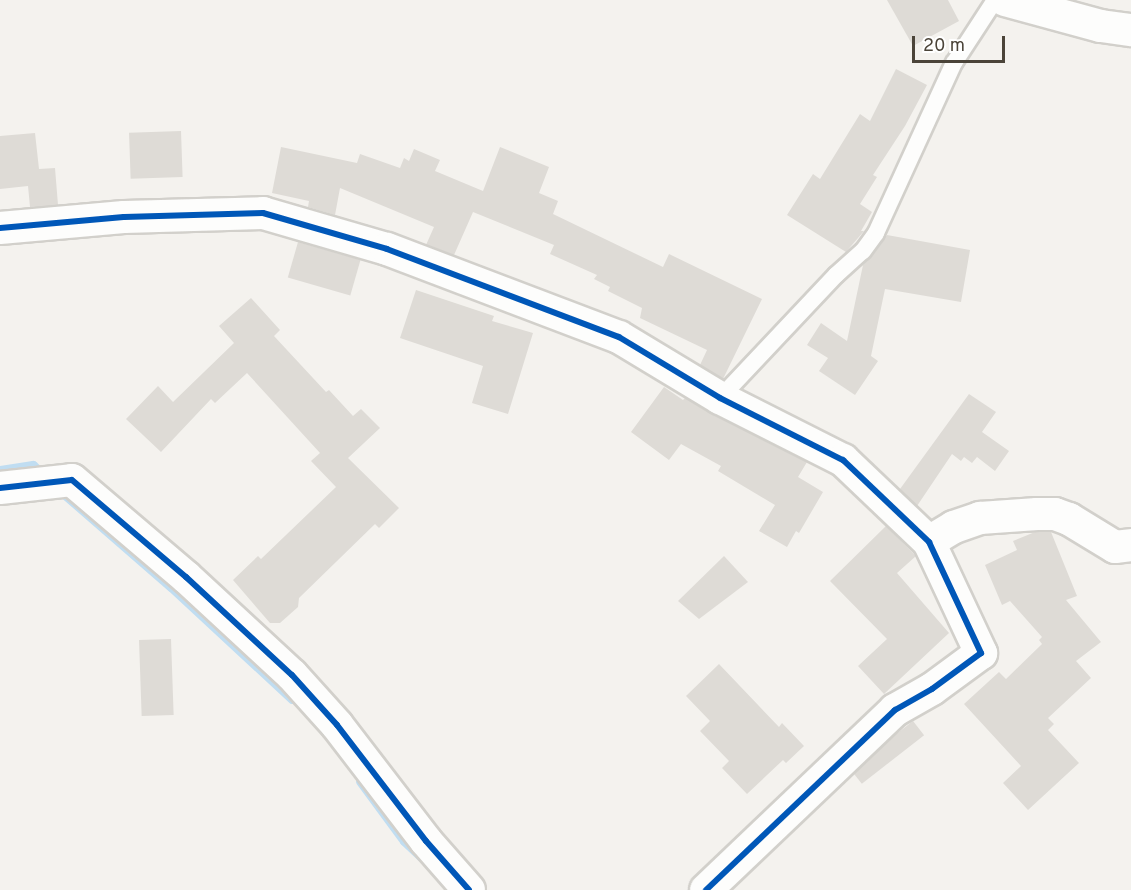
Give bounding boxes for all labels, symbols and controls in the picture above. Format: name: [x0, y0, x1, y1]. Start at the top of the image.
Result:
scale bar: [915, 24, 1008, 62]
text: 20 m: [923, 35, 965, 58]

